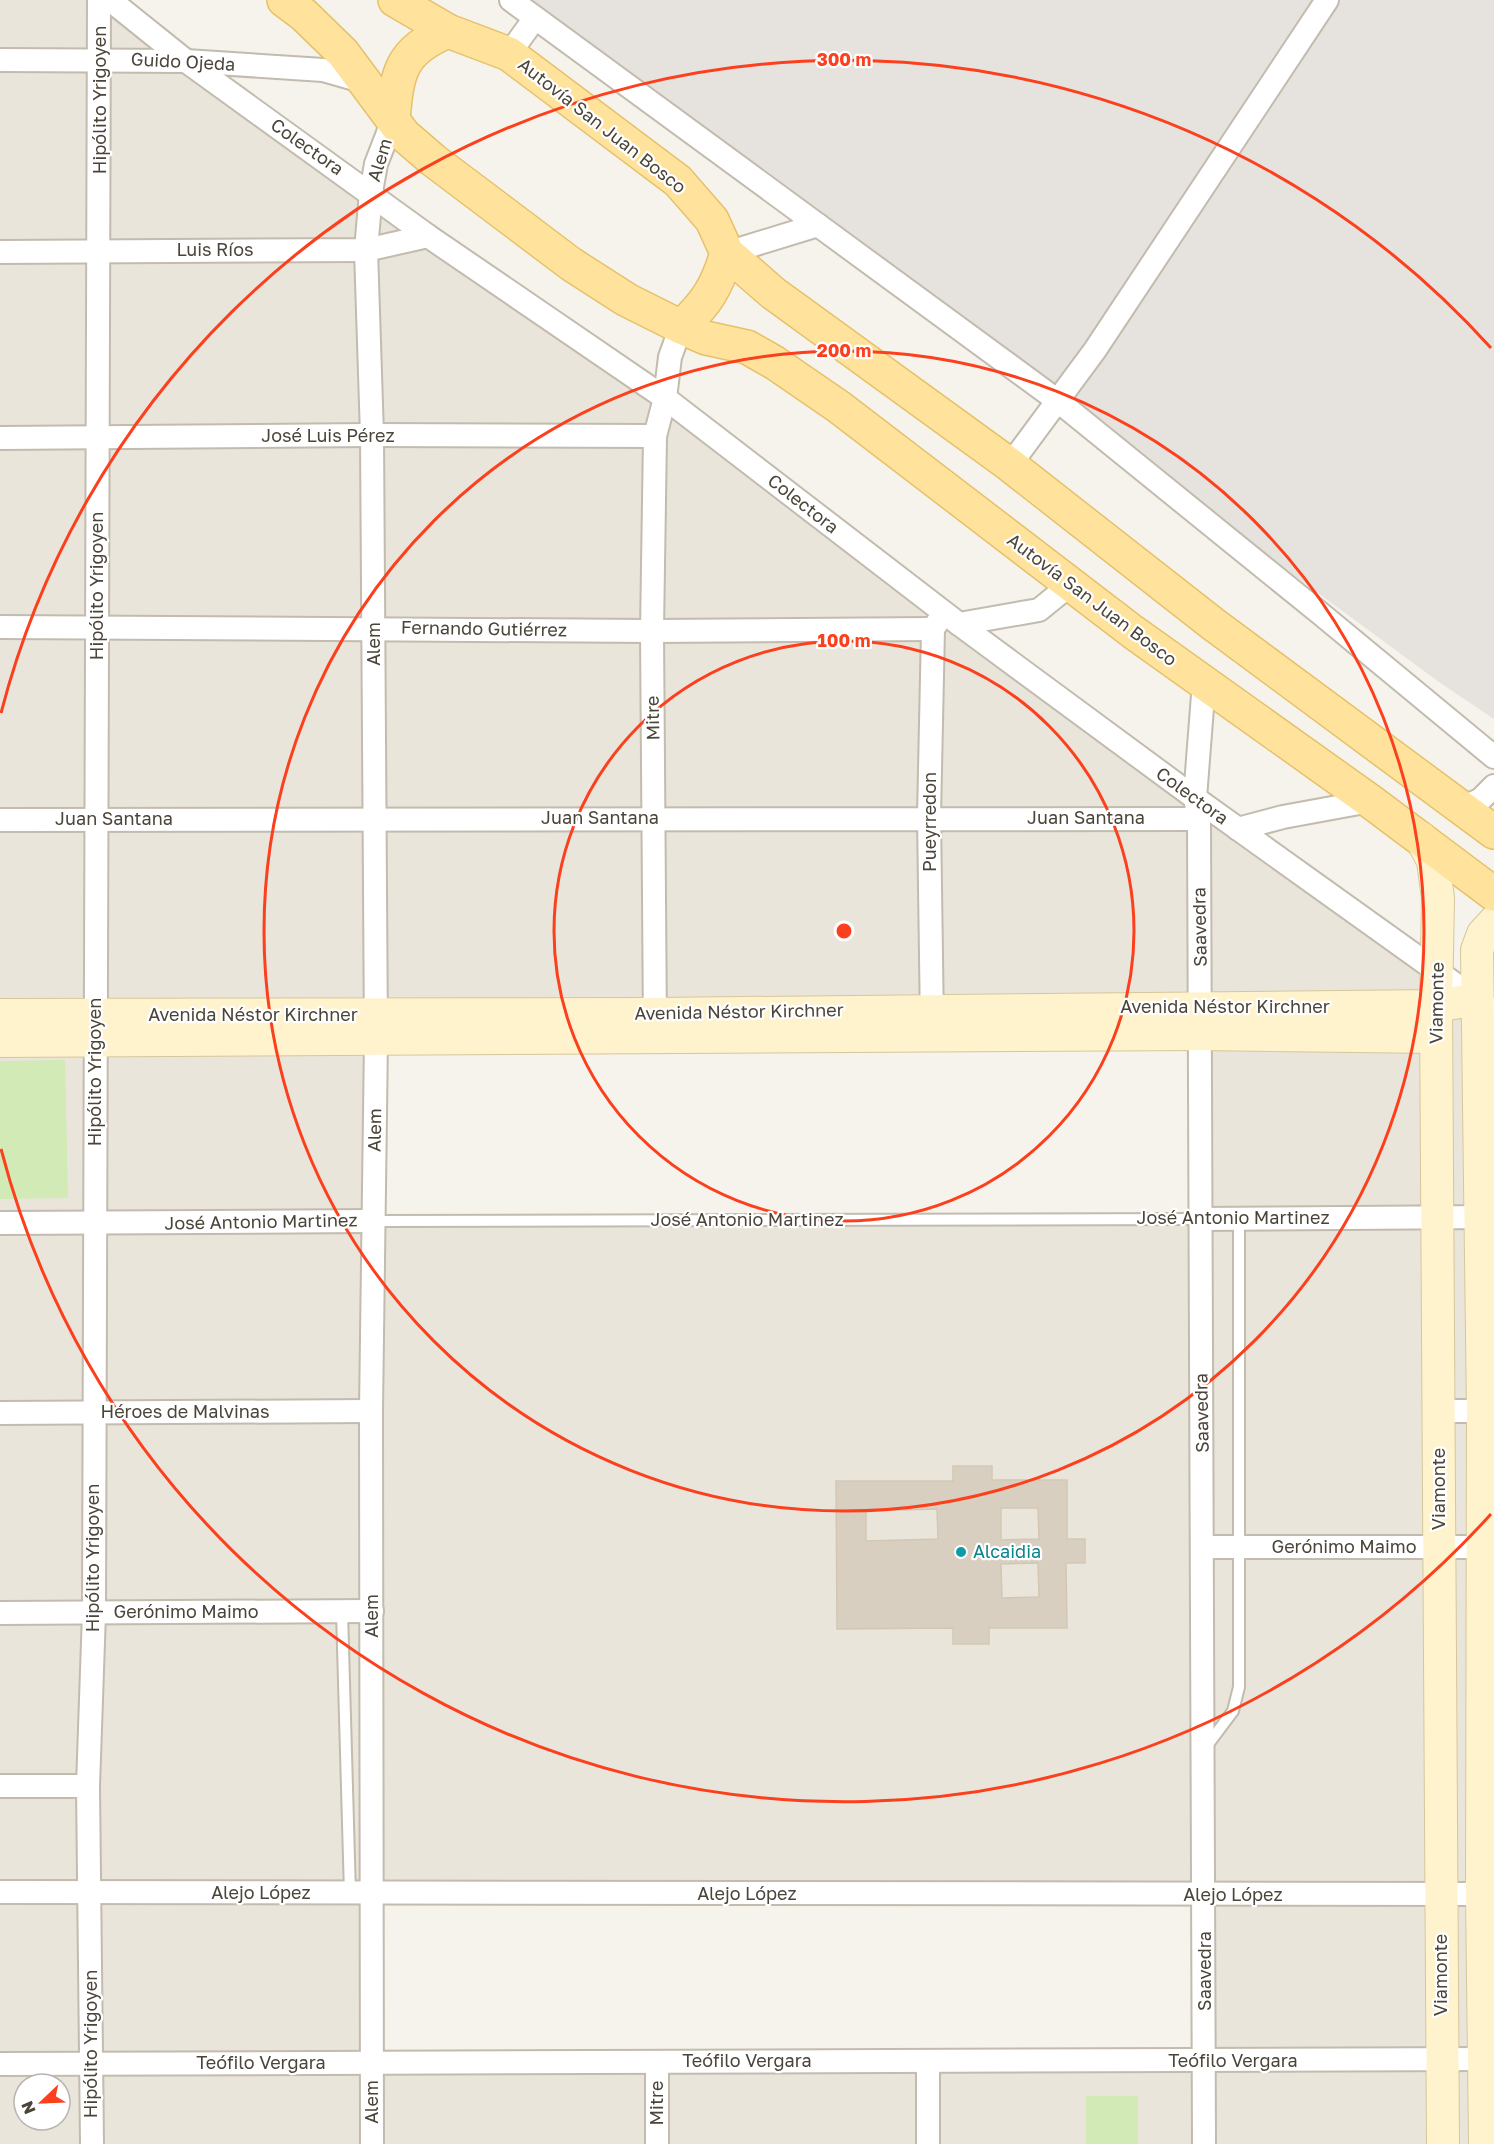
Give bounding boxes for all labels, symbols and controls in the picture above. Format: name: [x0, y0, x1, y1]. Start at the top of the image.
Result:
street label: Hipólito Yrigoyen: [88, 26, 110, 174]
street label: Guido Ojeda: [130, 47, 236, 75]
text: 300 m: [817, 48, 871, 70]
street label: Autovía San Juan Bosco: [514, 53, 691, 198]
street label: Colectora: [267, 113, 348, 179]
street label: Alem: [362, 136, 396, 184]
street label: Luis Ríos: [176, 238, 254, 260]
text: 200 m: [817, 339, 871, 361]
street label: José Luis Pérez: [261, 424, 395, 446]
street label: Colectora: [764, 469, 843, 538]
street label: Hipólito Yrigoyen: [85, 512, 107, 660]
street label: Autovía San Juan Bosco: [1003, 528, 1182, 670]
street label: Fernando Gutiérrez: [401, 616, 567, 640]
street label: Alem: [362, 622, 384, 666]
text: 100 m: [818, 629, 870, 651]
street label: Mitre: [641, 695, 663, 741]
street label: Colectora: [1152, 762, 1233, 829]
street label: Pueyrredon: [918, 772, 940, 872]
street label: Juan Santana: [541, 806, 659, 828]
street label: Juan Santana: [1027, 806, 1145, 828]
street label: Juan Santana: [55, 807, 173, 829]
street label: Saavedra: [1187, 887, 1211, 967]
centre of rings: [834, 921, 854, 941]
street label: Viamonte: [1424, 962, 1448, 1044]
street label: Avenida Néstor Kirchner: [1120, 995, 1330, 1017]
street label: Hipólito Yrigoyen: [83, 998, 105, 1146]
street label: Avenida Néstor Kirchner: [634, 998, 844, 1024]
street label: Avenida Néstor Kirchner: [148, 1003, 358, 1025]
street label: Alem: [363, 1108, 385, 1152]
street label: José Antonio Martinez: [1136, 1206, 1330, 1228]
street label: José Antonio Martinez: [164, 1208, 358, 1234]
street label: José Antonio Martinez: [650, 1208, 844, 1230]
street label: Saavedra: [1189, 1373, 1213, 1453]
street label: Héroes de Malvinas: [101, 1400, 269, 1422]
street label: Viamonte: [1427, 1448, 1449, 1530]
street label: Hipólito Yrigoyen: [81, 1484, 103, 1632]
street label: Gerónimo Maimo: [1271, 1535, 1417, 1557]
place label: Alcaidia: [973, 1540, 1041, 1562]
marker: Alcaidia: [954, 1545, 968, 1559]
street label: Alem: [360, 1594, 382, 1638]
street label: Gerónimo Maimo: [113, 1600, 259, 1622]
street label: Alejo López: [211, 1881, 311, 1903]
street label: Alejo López: [697, 1882, 797, 1904]
street label: Alejo López: [1183, 1883, 1283, 1905]
street label: Saavedra: [1193, 1931, 1215, 2011]
street label: Viamonte: [1429, 1934, 1451, 2016]
street label: Hipólito Yrigoyen: [79, 1970, 101, 2118]
street label: Teófilo Vergara: [682, 2049, 812, 2071]
street label: Teófilo Vergara: [1168, 2049, 1298, 2071]
street label: Teófilo Vergara: [196, 2051, 326, 2073]
north arrow: [12, 2072, 72, 2132]
street label: Alem: [360, 2080, 382, 2124]
street label: Mitre: [645, 2081, 667, 2125]
text: N: [17, 2098, 40, 2117]

